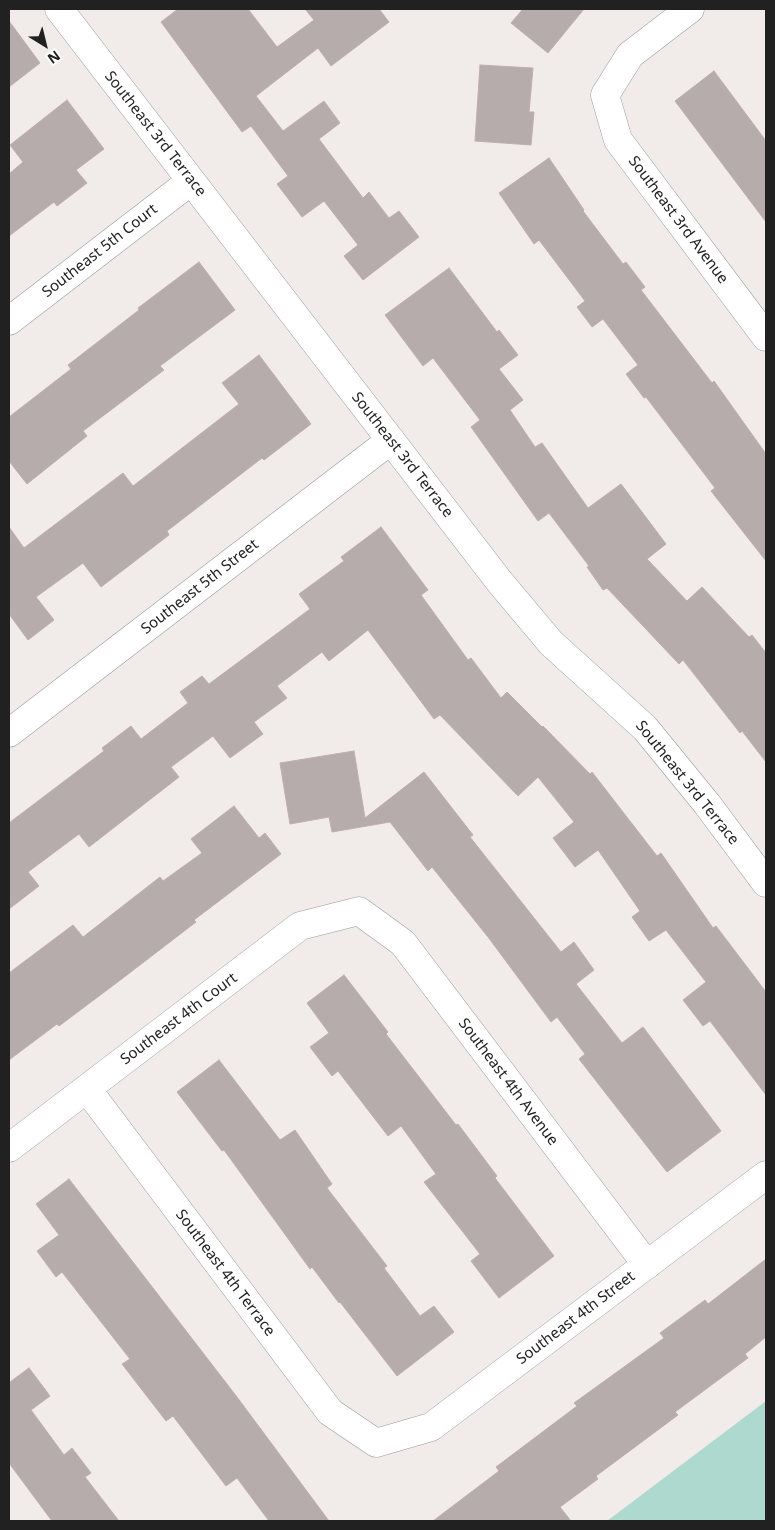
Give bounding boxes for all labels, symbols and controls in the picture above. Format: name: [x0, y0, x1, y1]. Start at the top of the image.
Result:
north arrow: [20, 20, 70, 70]
text: N: [44, 47, 64, 69]
street label: Southeast 3rd Terrace: [100, 68, 210, 200]
street label: Southeast 3rd Avenue: [624, 153, 732, 287]
street label: Southeast 5th Court: [39, 200, 161, 302]
street label: Southeast 3rd Terrace: [347, 389, 457, 521]
street label: Southeast 5th Street: [138, 536, 262, 638]
street label: Southeast 3rd Terrace: [631, 717, 743, 849]
street label: Southeast 4th Court: [117, 969, 241, 1069]
street label: Southeast 4th Avenue: [454, 1015, 562, 1149]
street label: Southeast 4th Terrace: [172, 1206, 278, 1340]
street label: Southeast 4th Street: [513, 1268, 639, 1368]

